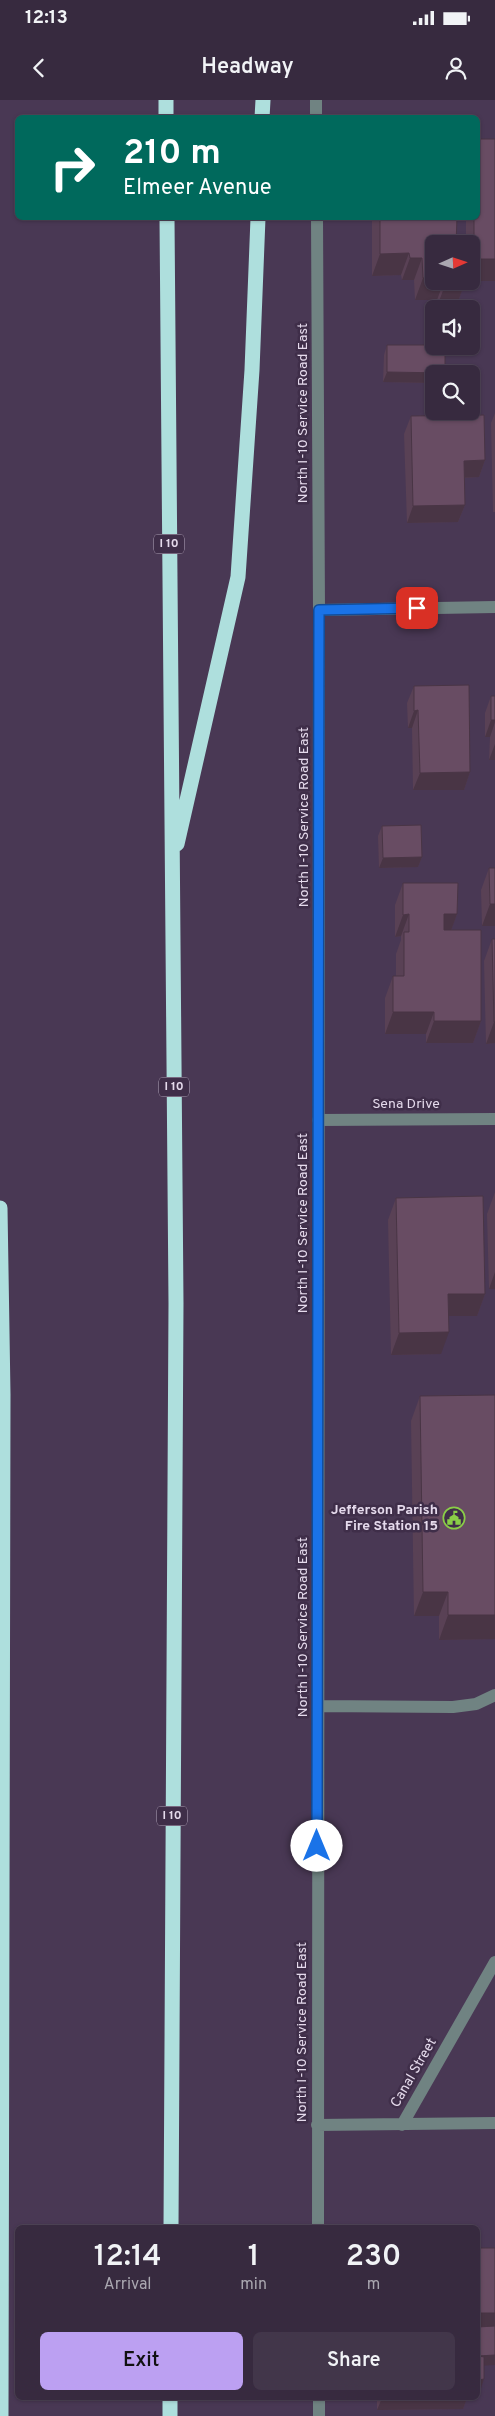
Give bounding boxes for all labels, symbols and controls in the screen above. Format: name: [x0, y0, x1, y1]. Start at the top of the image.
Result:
text: 12:13: [25, 6, 68, 30]
icon: back: [25, 54, 53, 82]
text: Headway: [201, 54, 294, 81]
icon: person: [442, 54, 470, 82]
text: 210 m: [123, 132, 221, 176]
icon: right: [40, 135, 105, 200]
text: Elmeer Avenue: [123, 175, 272, 202]
north arrow: [425, 235, 480, 290]
map controls: [425, 235, 480, 420]
button: sound: [425, 300, 480, 355]
street label: North I-10 Service Road East: [295, 323, 312, 503]
button: search: [425, 365, 480, 420]
road number: I 10: [154, 534, 184, 554]
pin: [396, 587, 438, 629]
icon: arrive: [403, 594, 431, 622]
street label: North I-10 Service Road East: [296, 727, 313, 907]
road number: I 10: [159, 1078, 189, 1096]
street label: Sena Drive: [372, 1096, 440, 1113]
street label: North I-10 Service Road East: [295, 1133, 312, 1313]
place label: Jefferson Parish Fire Station 15: [331, 1502, 438, 1535]
public building icon: Jefferson Parish Fire Station 15: [442, 1506, 466, 1530]
street label: North I-10 Service Road East: [295, 1537, 312, 1717]
road number: I 10: [157, 1806, 187, 1825]
position arrow: [290, 1819, 342, 1871]
street label: North I-10 Service Road East: [294, 1942, 311, 2122]
street label: Canal Street: [387, 2035, 441, 2111]
text: 12:14: [94, 2239, 162, 2276]
text: 1: [248, 2239, 259, 2276]
text: 230: [346, 2239, 401, 2276]
text: Arrival: [104, 2275, 152, 2295]
text: min: [240, 2275, 267, 2295]
text: m: [367, 2275, 380, 2295]
button: Exit: [40, 2332, 243, 2390]
button: Share: [253, 2332, 455, 2390]

